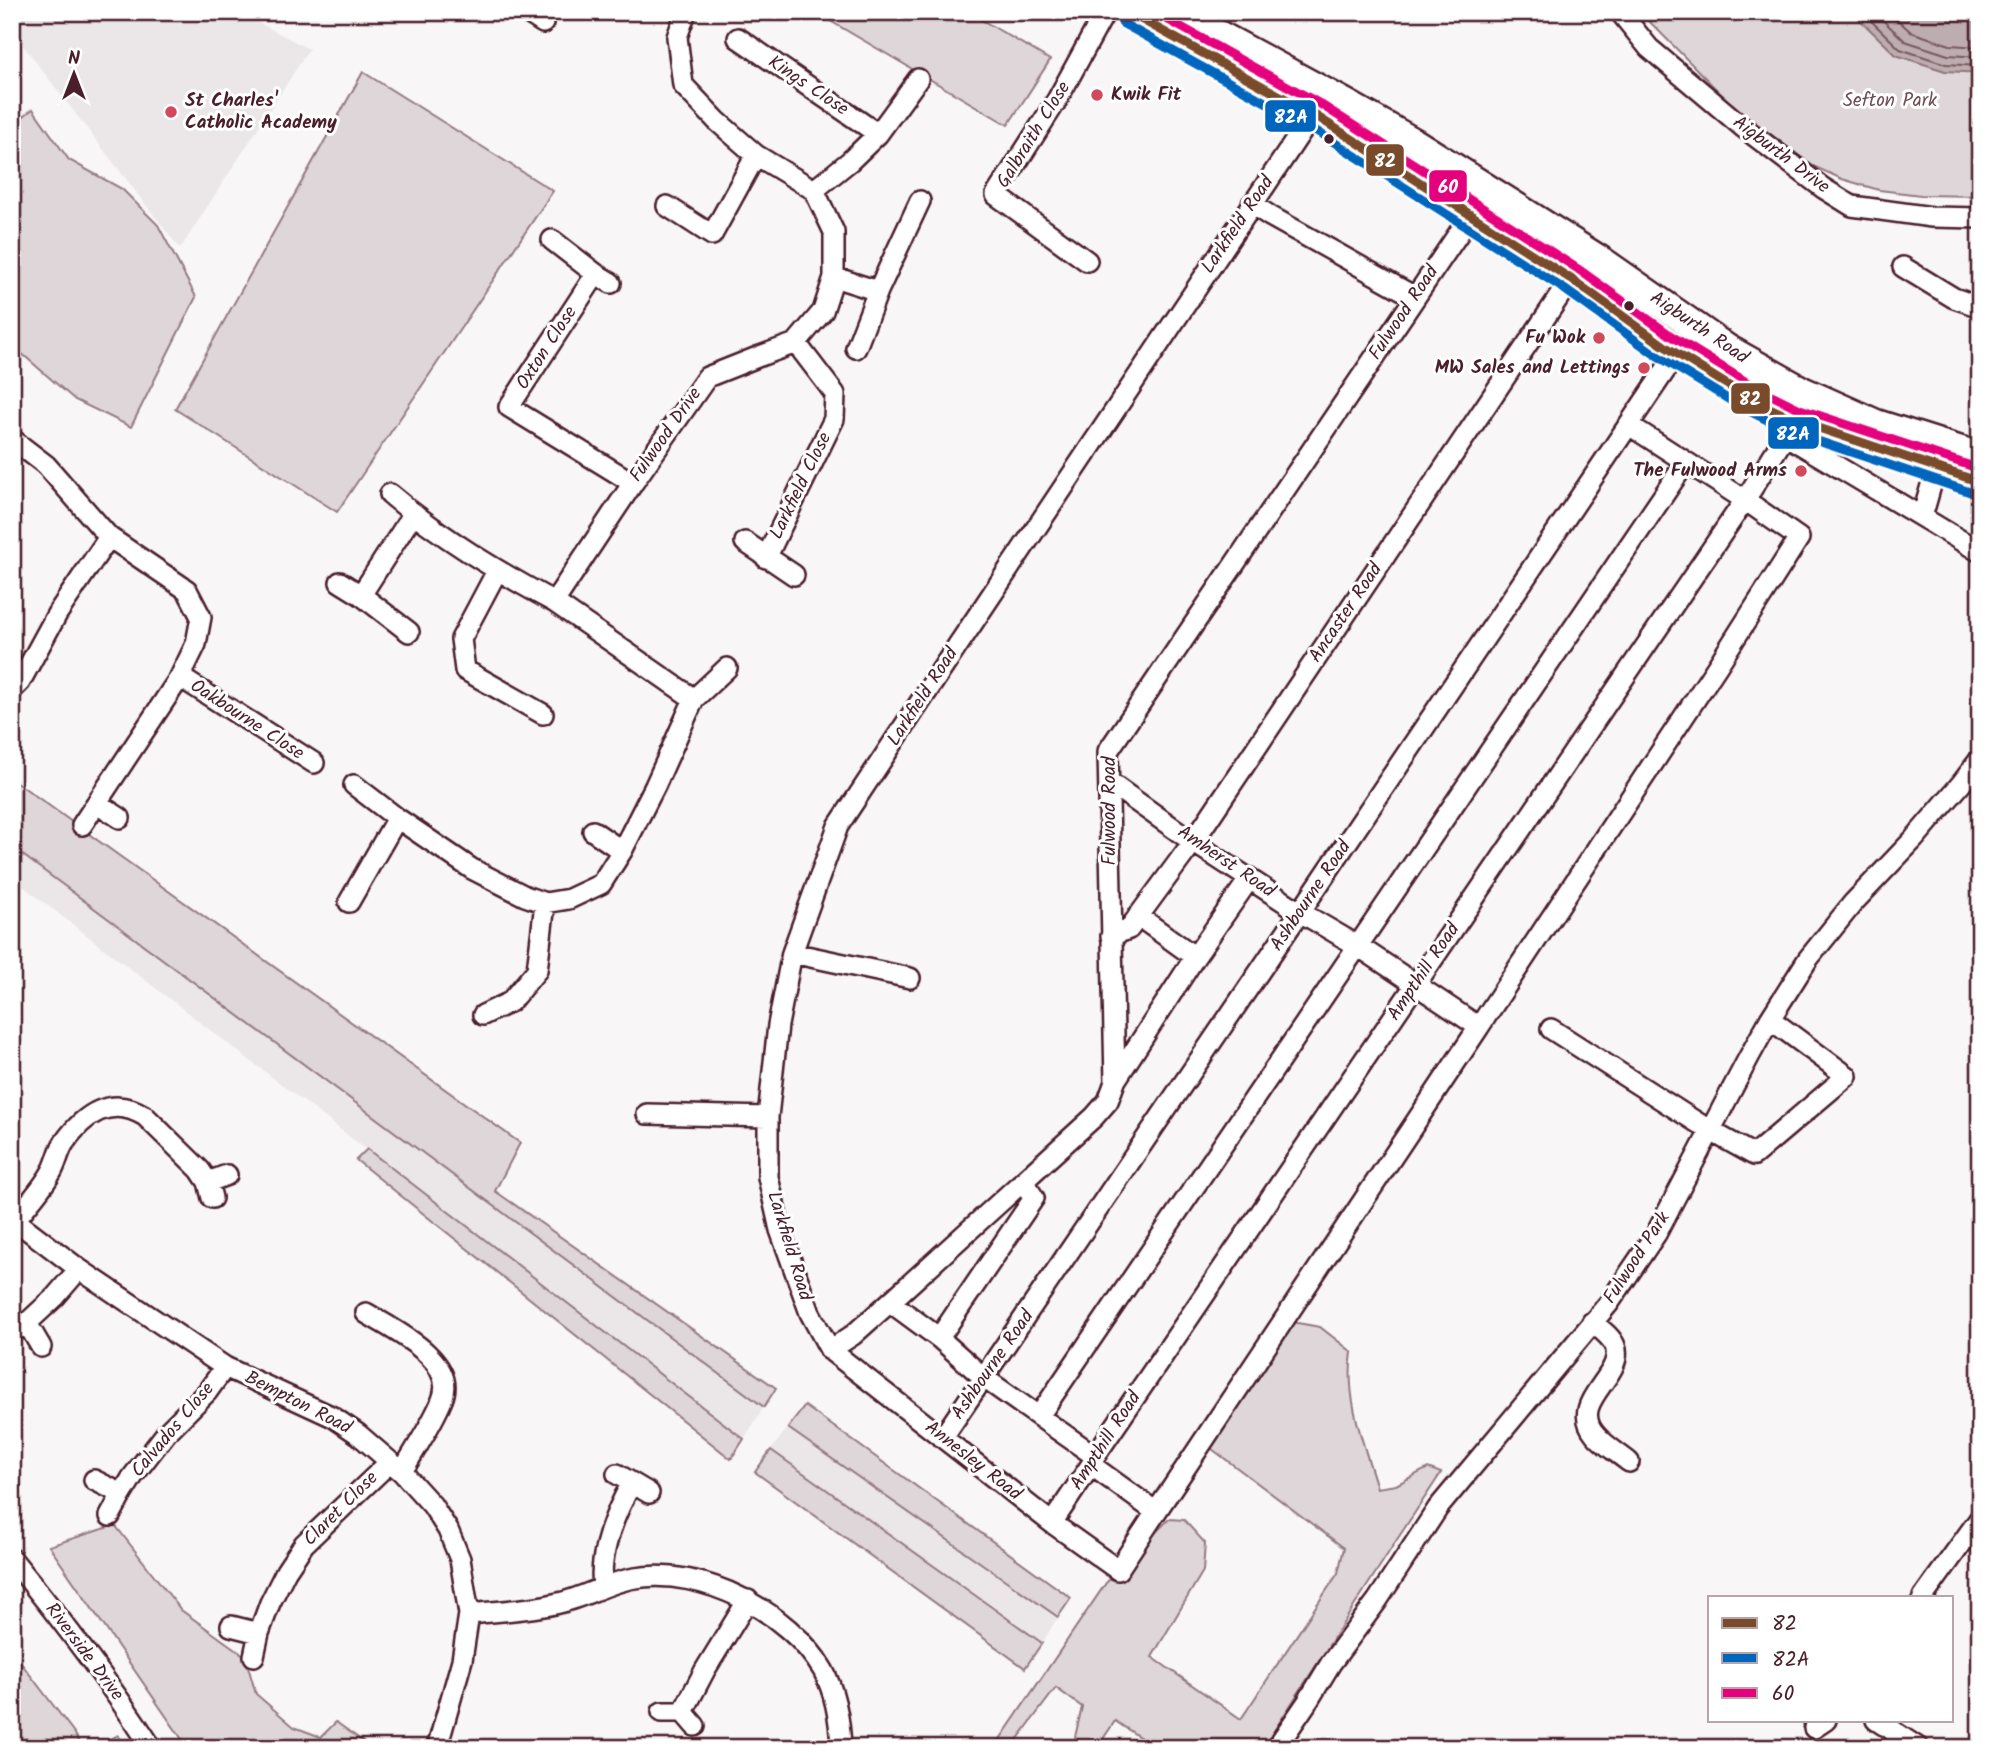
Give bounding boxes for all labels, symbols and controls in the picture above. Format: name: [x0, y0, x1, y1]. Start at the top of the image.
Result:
north arrow: [38, 38, 108, 108]
text: N: [68, 44, 80, 74]
street label: Kings Close: [762, 48, 855, 124]
street label: Galbraith Close: [989, 75, 1079, 194]
place label: Kwik Fit: [1111, 80, 1182, 110]
place label: St Charles' Catholic Academy: [185, 86, 337, 138]
park label: Sefton Park: [1843, 86, 1937, 116]
marker: Kwik Fit: [1089, 87, 1105, 103]
line badge: 82A: [1264, 99, 1317, 133]
text: 82A: [1274, 103, 1308, 133]
marker: St Charles' Catholic Academy: [163, 104, 179, 120]
street label: Aigburth Drive: [1726, 108, 1836, 202]
unlabelled marker: [1322, 132, 1336, 146]
line badge: 82: [1365, 143, 1405, 177]
text: 82: [1374, 147, 1396, 177]
street label: Larkfield Road: [1194, 169, 1282, 280]
line badge: 60: [1428, 169, 1468, 203]
text: 60: [1438, 173, 1458, 203]
street label: Fulwood Road: [1361, 259, 1447, 367]
street label: Aigburth Road: [1643, 284, 1755, 373]
unlabelled marker: [1622, 299, 1636, 313]
street label: Oxton Close: [509, 300, 586, 396]
place label: Fu Wok: [1525, 323, 1586, 353]
marker: Fu Wok: [1591, 330, 1607, 346]
place label: MW Sales and Lettings: [1435, 353, 1630, 383]
marker: MW Sales and Lettings: [1636, 360, 1652, 376]
street label: Fulwood Drive: [622, 381, 710, 489]
line badge: 82: [1730, 382, 1771, 415]
text: 82: [1739, 385, 1761, 415]
line badge: 82A: [1767, 416, 1820, 450]
text: 82A: [1776, 420, 1810, 450]
street label: Larkfield Close: [762, 427, 840, 545]
place label: The Fulwood Arms: [1633, 456, 1787, 486]
marker: The Fulwood Arms: [1793, 463, 1809, 479]
street label: Ancaster Road: [1301, 556, 1391, 669]
street label: Larkfield Road: [880, 641, 967, 753]
street label: Oakbourne Close: [184, 672, 311, 769]
street label: Fulwood Road: [1095, 756, 1125, 865]
street label: Amherst Road: [1171, 818, 1282, 906]
street label: Ashbourne Road: [1263, 834, 1360, 958]
street label: Ampthill Road: [1380, 916, 1468, 1027]
street label: Larkfield Road: [758, 1188, 820, 1305]
street label: Fulwood Park: [1596, 1206, 1678, 1310]
street label: Ashbourne Road: [944, 1303, 1042, 1426]
street label: Bempton Road: [239, 1363, 357, 1443]
street label: Calvados Close: [124, 1375, 222, 1484]
street label: Ampthill Road: [1063, 1385, 1150, 1496]
street label: Annesley Road: [918, 1413, 1028, 1509]
street label: Claret Close: [296, 1464, 386, 1554]
street label: Riverside Drive: [37, 1596, 131, 1708]
legend: [1708, 1596, 1954, 1722]
text: 82: [1772, 1608, 1797, 1641]
text: 82A: [1772, 1644, 1810, 1677]
text: 60: [1772, 1678, 1794, 1711]

